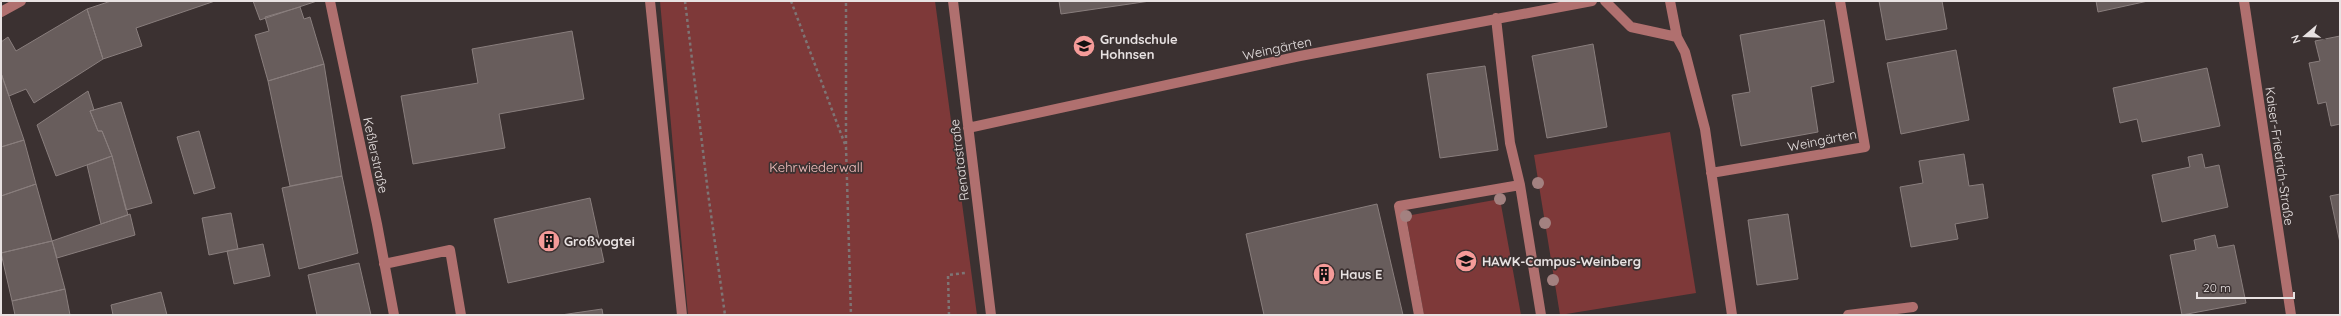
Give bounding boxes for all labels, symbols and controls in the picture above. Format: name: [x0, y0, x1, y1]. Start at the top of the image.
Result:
north arrow: [2285, 16, 2325, 56]
place label: Grundschule Hohnsen: [1100, 31, 1178, 62]
school or university icon: Grundschule Hohnsen: [1071, 33, 1097, 59]
street label: Weingärten: [1241, 33, 1313, 63]
text: N: [2288, 33, 2303, 45]
street label: Kaiser-Friedrich-Straße: [2262, 86, 2298, 226]
street label: Keßlerstraße: [360, 115, 392, 195]
street label: Renatastraße: [946, 118, 972, 202]
street label: Weingärten: [1786, 125, 1858, 155]
park label: Kehrwiederwall: [769, 159, 863, 175]
building icon: Großvogtei: [536, 228, 562, 254]
place label: Großvogtei: [564, 233, 635, 249]
school or university icon: HAWK-Campus-Weinberg: [1453, 248, 1479, 274]
place label: HAWK-Campus-Weinberg: [1482, 253, 1641, 269]
building icon: Haus E: [1311, 261, 1337, 287]
place label: Haus E: [1340, 266, 1382, 282]
scale bar: [2197, 274, 2294, 300]
text: 20 m: [2203, 280, 2231, 295]

